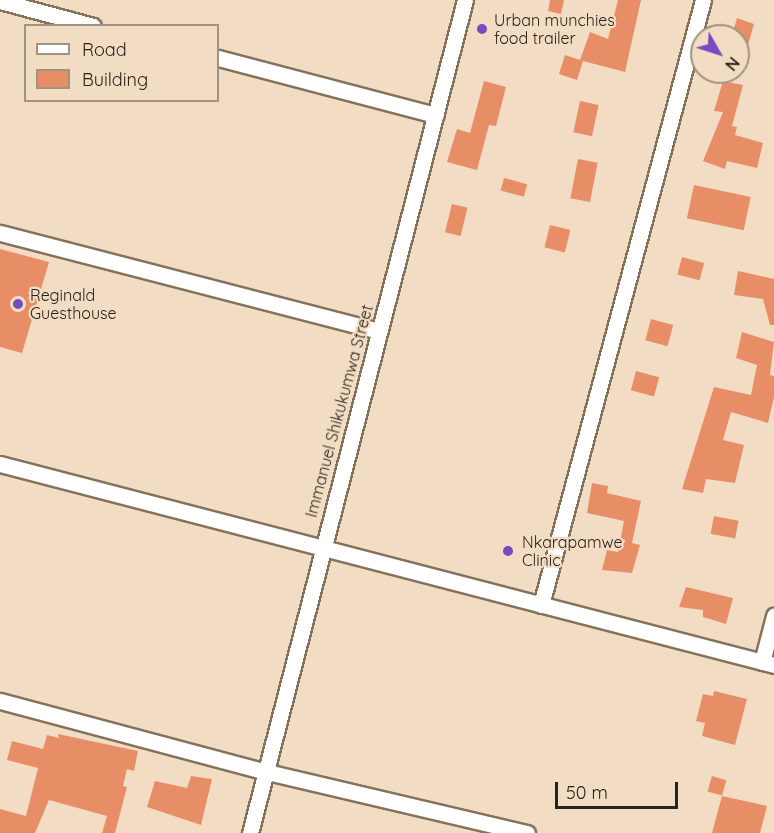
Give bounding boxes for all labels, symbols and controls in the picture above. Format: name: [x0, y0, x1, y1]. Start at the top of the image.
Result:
place label: Urban munchies food trailer: [494, 10, 615, 48]
marker: Urban munchies food trailer: [475, 22, 489, 36]
legend: [24, 24, 219, 102]
north arrow: [690, 24, 750, 84]
text: Road: [82, 38, 127, 61]
text: N: [721, 53, 744, 75]
text: Building: [82, 68, 148, 91]
place label: Reginald Guesthouse: [30, 285, 117, 323]
marker: Reginald Guesthouse: [11, 297, 25, 311]
street label: Immanuel Shikukumwa Street: [301, 303, 377, 519]
place label: Nkarapamwe Clinic: [522, 532, 623, 570]
marker: Nkarapamwe Clinic: [499, 542, 517, 560]
scale bar: [558, 770, 681, 808]
text: 50 m: [566, 781, 608, 804]

